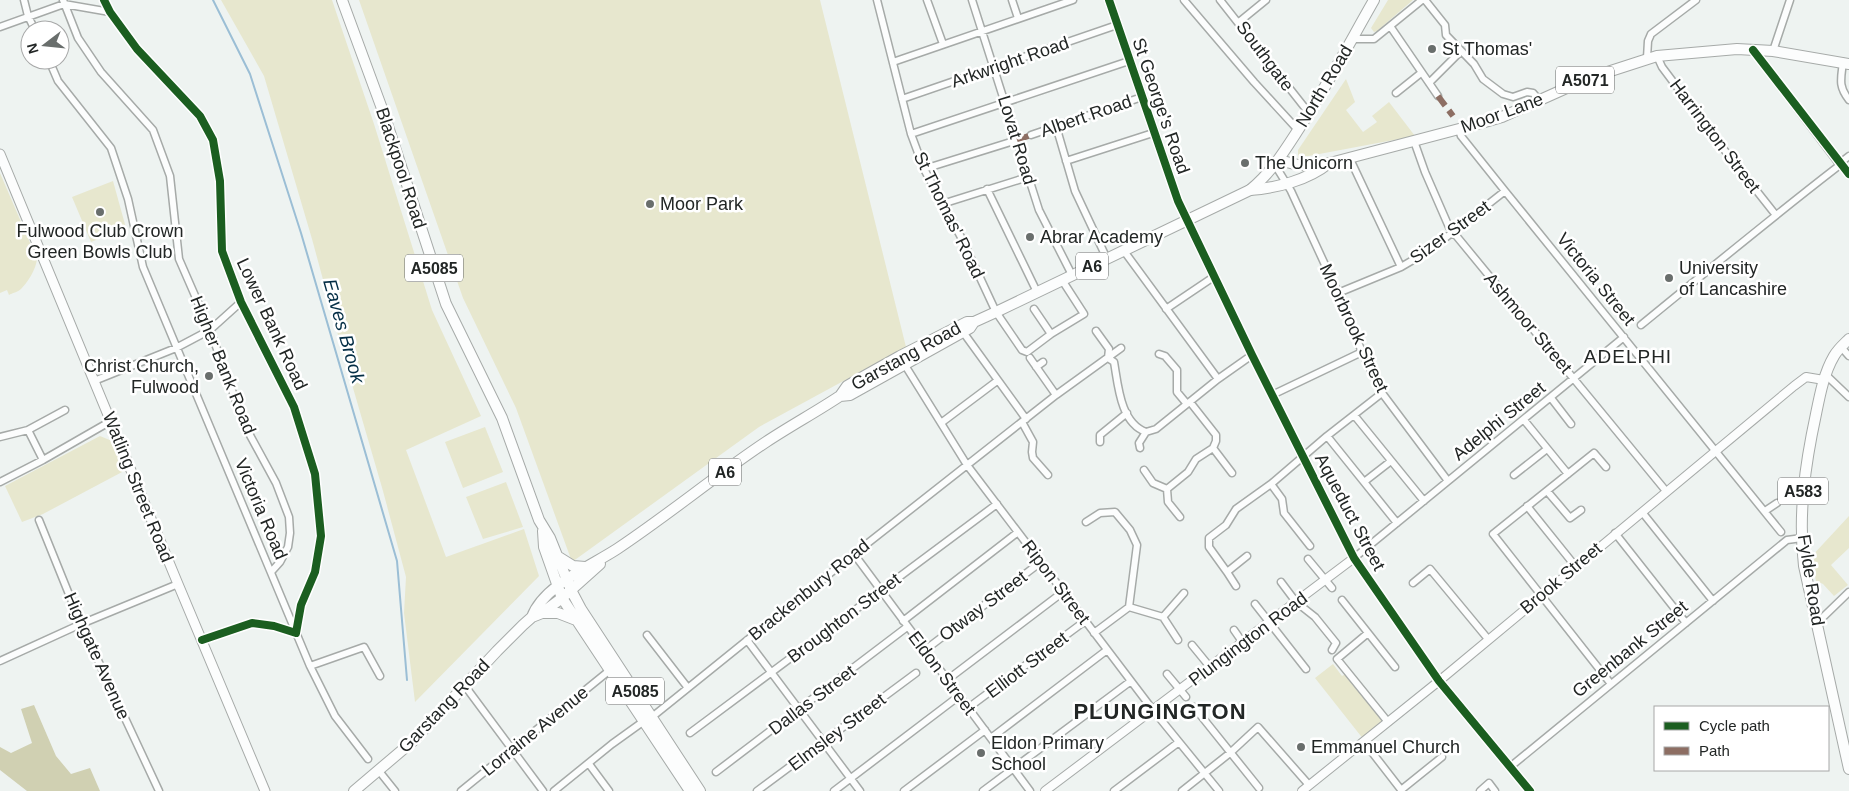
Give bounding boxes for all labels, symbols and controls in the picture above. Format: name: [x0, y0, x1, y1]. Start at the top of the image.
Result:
street label: Southgate: [1232, 17, 1298, 95]
north arrow: [20, 20, 70, 70]
street label: Arkwright Road: [949, 33, 1071, 91]
street label: St George's Road: [1128, 35, 1194, 177]
place label: St Thomas': [1442, 39, 1532, 59]
street label: North Road: [1292, 41, 1356, 131]
text: N: [23, 42, 42, 56]
marker: St Thomas': [1426, 43, 1438, 55]
road number: A5071: [1556, 66, 1614, 94]
street label: Harrington Street: [1666, 75, 1764, 197]
street label: Moor Lane: [1458, 89, 1546, 137]
street label: Albert Road: [1038, 91, 1134, 141]
street label: Lovat Road: [994, 93, 1040, 187]
street label: Blackpool Road: [372, 105, 430, 231]
street label: St Thomas' Road: [910, 149, 988, 281]
place label: The Unicorn: [1255, 153, 1353, 173]
marker: The Unicorn: [1239, 157, 1251, 169]
place label: Moor Park: [660, 194, 744, 214]
street label: Sizer Street: [1406, 196, 1494, 268]
marker: Moor Park: [644, 198, 656, 210]
marker: Fulwood Club Crown Green Bowls Club: [94, 206, 106, 218]
place label: Fulwood Club Crown Green Bowls Club: [16, 221, 184, 262]
place label: Abrar Academy: [1040, 227, 1163, 247]
street label: Victoria Street: [1553, 229, 1639, 329]
marker: Abrar Academy: [1024, 231, 1036, 243]
road number: A6: [1076, 252, 1108, 280]
road number: A5085: [405, 254, 463, 282]
street label: Lower Bank Road: [233, 255, 311, 393]
place label: University of Lancashire: [1679, 258, 1787, 299]
street label: Moorbrook Street: [1316, 261, 1392, 395]
street label: Ashmoor Street: [1480, 269, 1576, 377]
marker: University of Lancashire: [1663, 272, 1675, 284]
water label: Eaves Brook: [319, 276, 369, 387]
street label: Higher Bank Road: [186, 293, 260, 437]
street label: Garstang Road: [848, 318, 964, 394]
district label: ADELPHI: [1584, 346, 1672, 367]
place label: Christ Church, Fulwood: [84, 356, 199, 397]
marker: Christ Church, Fulwood: [203, 370, 215, 382]
street label: Adelphi Street: [1449, 378, 1549, 464]
street label: Watling Street Road: [99, 409, 177, 565]
street label: Aqueduct Street: [1311, 450, 1389, 574]
street label: Victoria Road: [231, 456, 291, 562]
road number: A6: [709, 458, 741, 486]
road number: A583: [1778, 478, 1828, 504]
street label: Fylde Road: [1794, 533, 1828, 627]
street label: Brackenbury Road: [745, 535, 873, 645]
street label: Ripon Street: [1018, 536, 1094, 628]
street label: Brook Street: [1516, 538, 1606, 618]
street label: Otway Street: [935, 567, 1031, 645]
street label: Broughton Street: [784, 569, 904, 667]
street label: Plungington Road: [1185, 588, 1311, 690]
street label: Highgate Avenue: [60, 589, 134, 723]
street label: Greenbank Street: [1568, 597, 1692, 701]
street label: Eldon Street: [904, 627, 980, 719]
street label: Elliott Street: [982, 628, 1072, 702]
street label: Garstang Road: [394, 655, 494, 757]
street label: Dallas Street: [765, 661, 859, 739]
road number: A5085: [606, 678, 664, 704]
street label: Lorraine Avenue: [478, 682, 592, 780]
street label: Elmsley Street: [785, 689, 889, 775]
district label: PLUNGINGTON: [1073, 699, 1247, 724]
legend: [1654, 706, 1829, 771]
text: Cycle path: [1699, 717, 1770, 734]
place label: Eldon Primary School: [991, 733, 1104, 774]
place label: Emmanuel Church: [1311, 737, 1460, 757]
marker: Emmanuel Church: [1295, 741, 1307, 753]
text: Path: [1699, 742, 1730, 759]
marker: Eldon Primary School: [975, 747, 987, 759]

